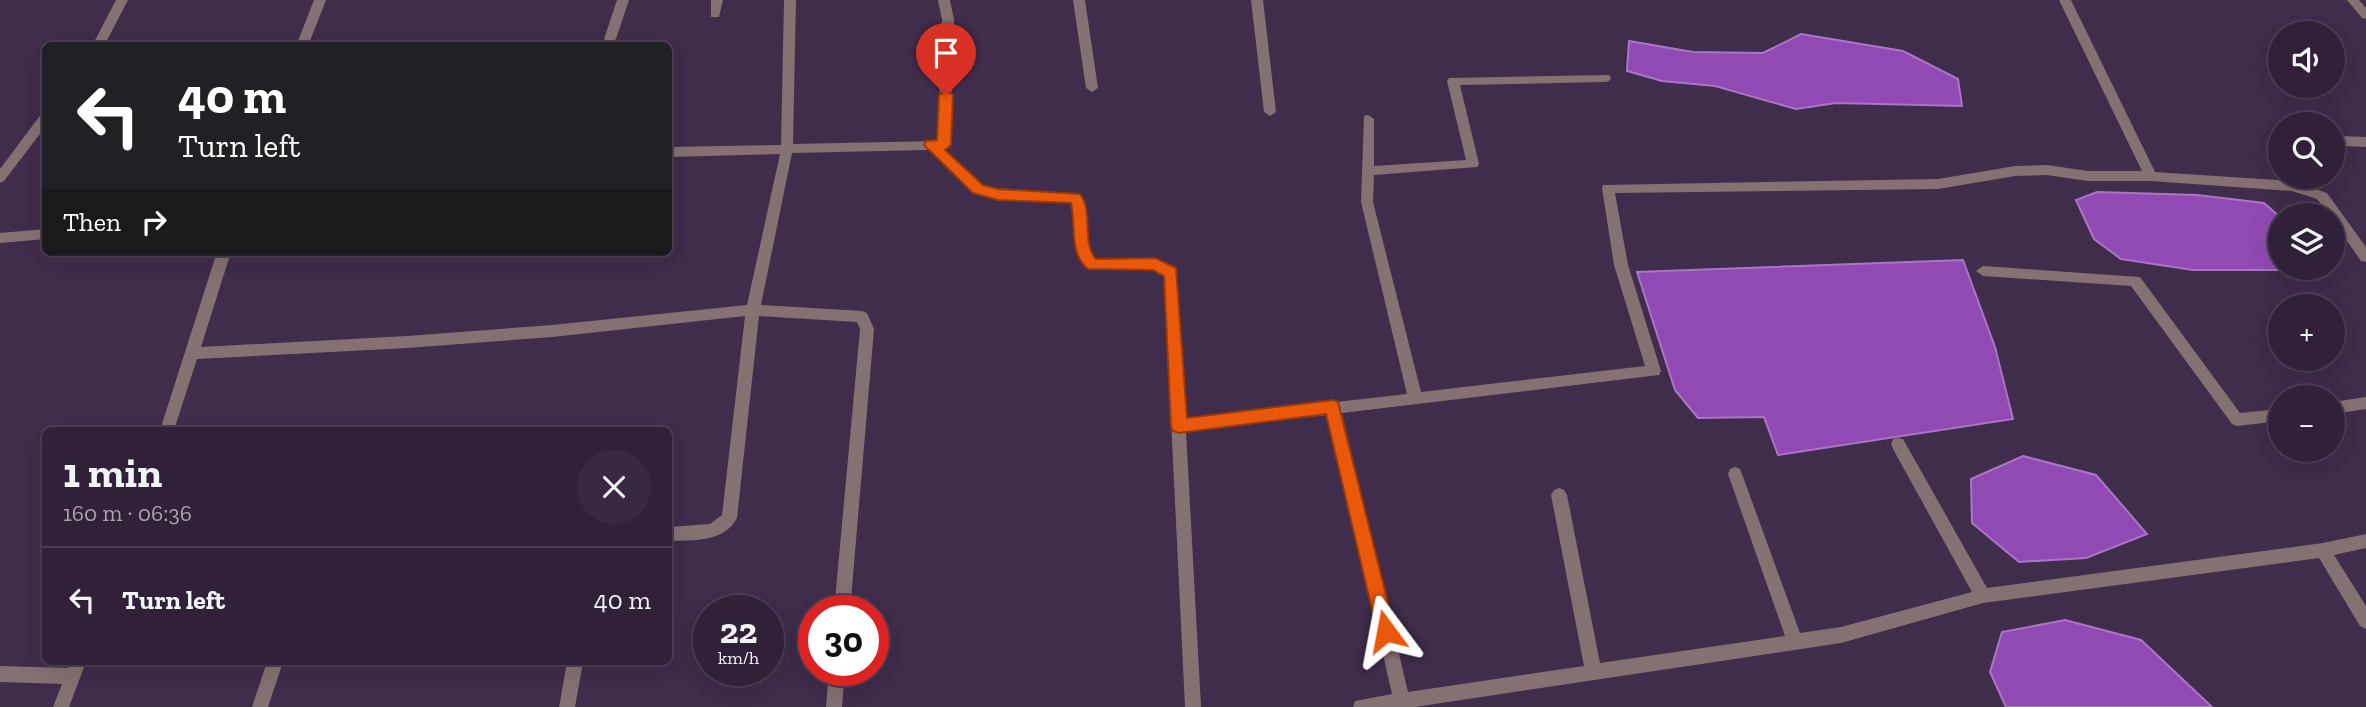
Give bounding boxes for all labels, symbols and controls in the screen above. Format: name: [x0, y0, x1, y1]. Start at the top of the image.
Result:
map controls: [2268, 21, 2345, 462]
button: sound: [2268, 21, 2345, 98]
pin: [916, 23, 976, 95]
icon: arrive: [927, 34, 965, 72]
text: 40 m: [178, 67, 286, 126]
icon: left: [63, 70, 154, 161]
button: search: [2268, 112, 2345, 189]
text: Turn left: [178, 127, 300, 165]
icon: right: [135, 203, 173, 241]
button: layers: [2268, 203, 2345, 280]
text: Then: [63, 206, 121, 238]
button: +: [2268, 294, 2345, 371]
button: −: [2268, 385, 2345, 462]
text: 1 min: [63, 447, 162, 498]
button: close: [577, 450, 651, 524]
text: 160 m · 06:36: [63, 499, 192, 527]
icon: left: [63, 581, 101, 619]
text: Turn left: [122, 584, 225, 616]
text: 40 m: [594, 584, 651, 616]
position arrow: [1349, 594, 1423, 668]
speed limit sign: 30: [798, 595, 889, 686]
text: 22: [720, 610, 757, 652]
text: km/h: [718, 647, 759, 669]

